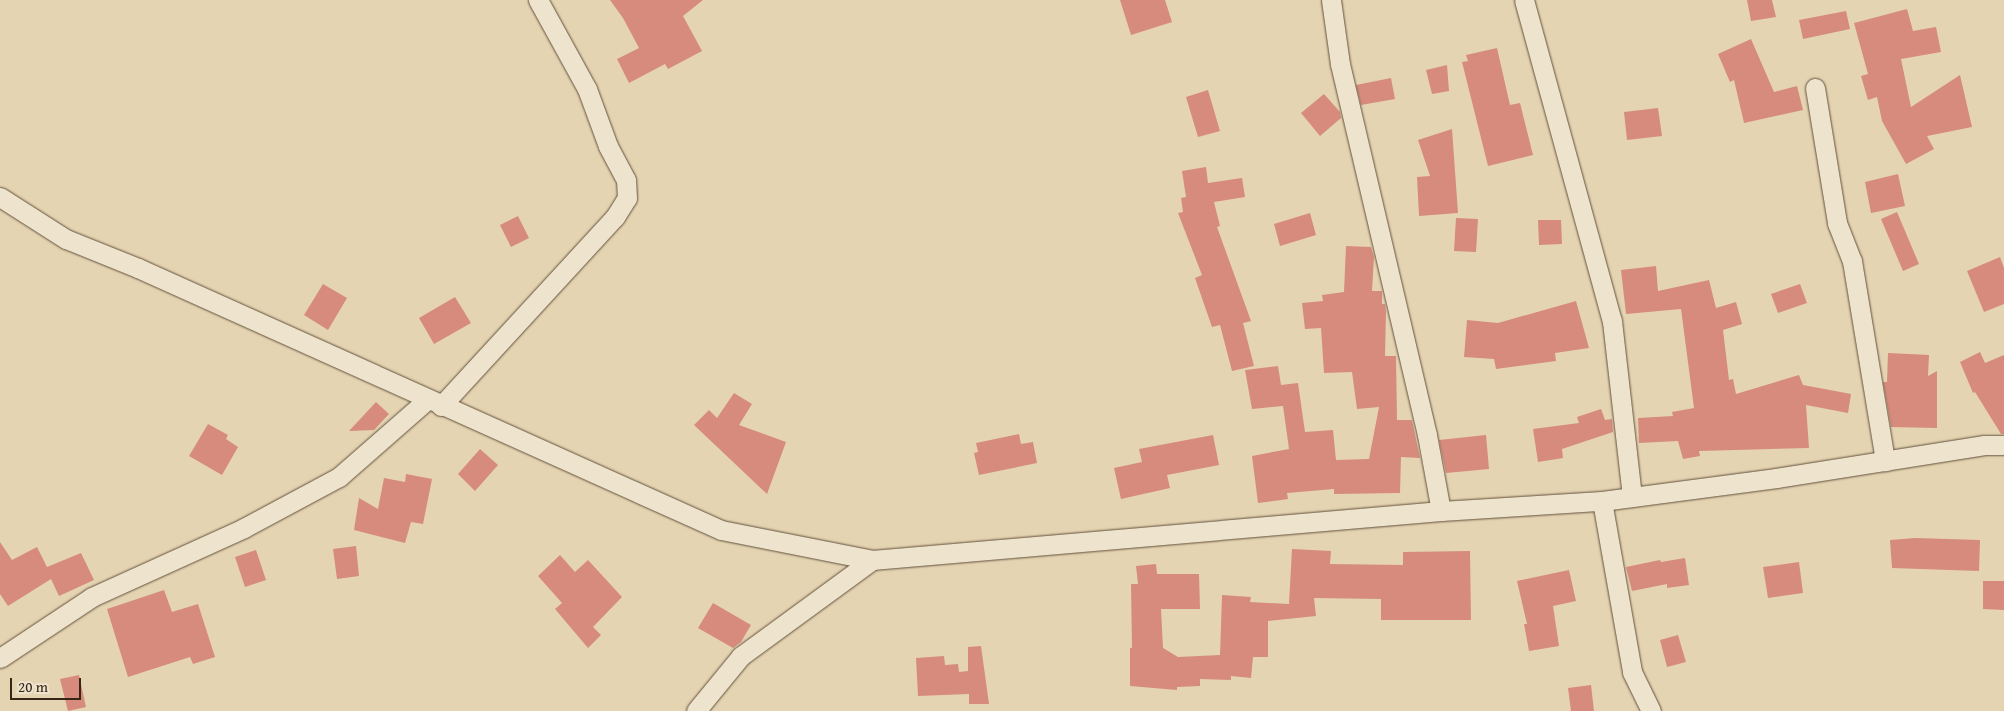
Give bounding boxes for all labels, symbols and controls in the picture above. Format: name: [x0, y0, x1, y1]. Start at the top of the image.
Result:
scale bar: [12, 668, 84, 700]
text: 20 m: [18, 676, 48, 697]

